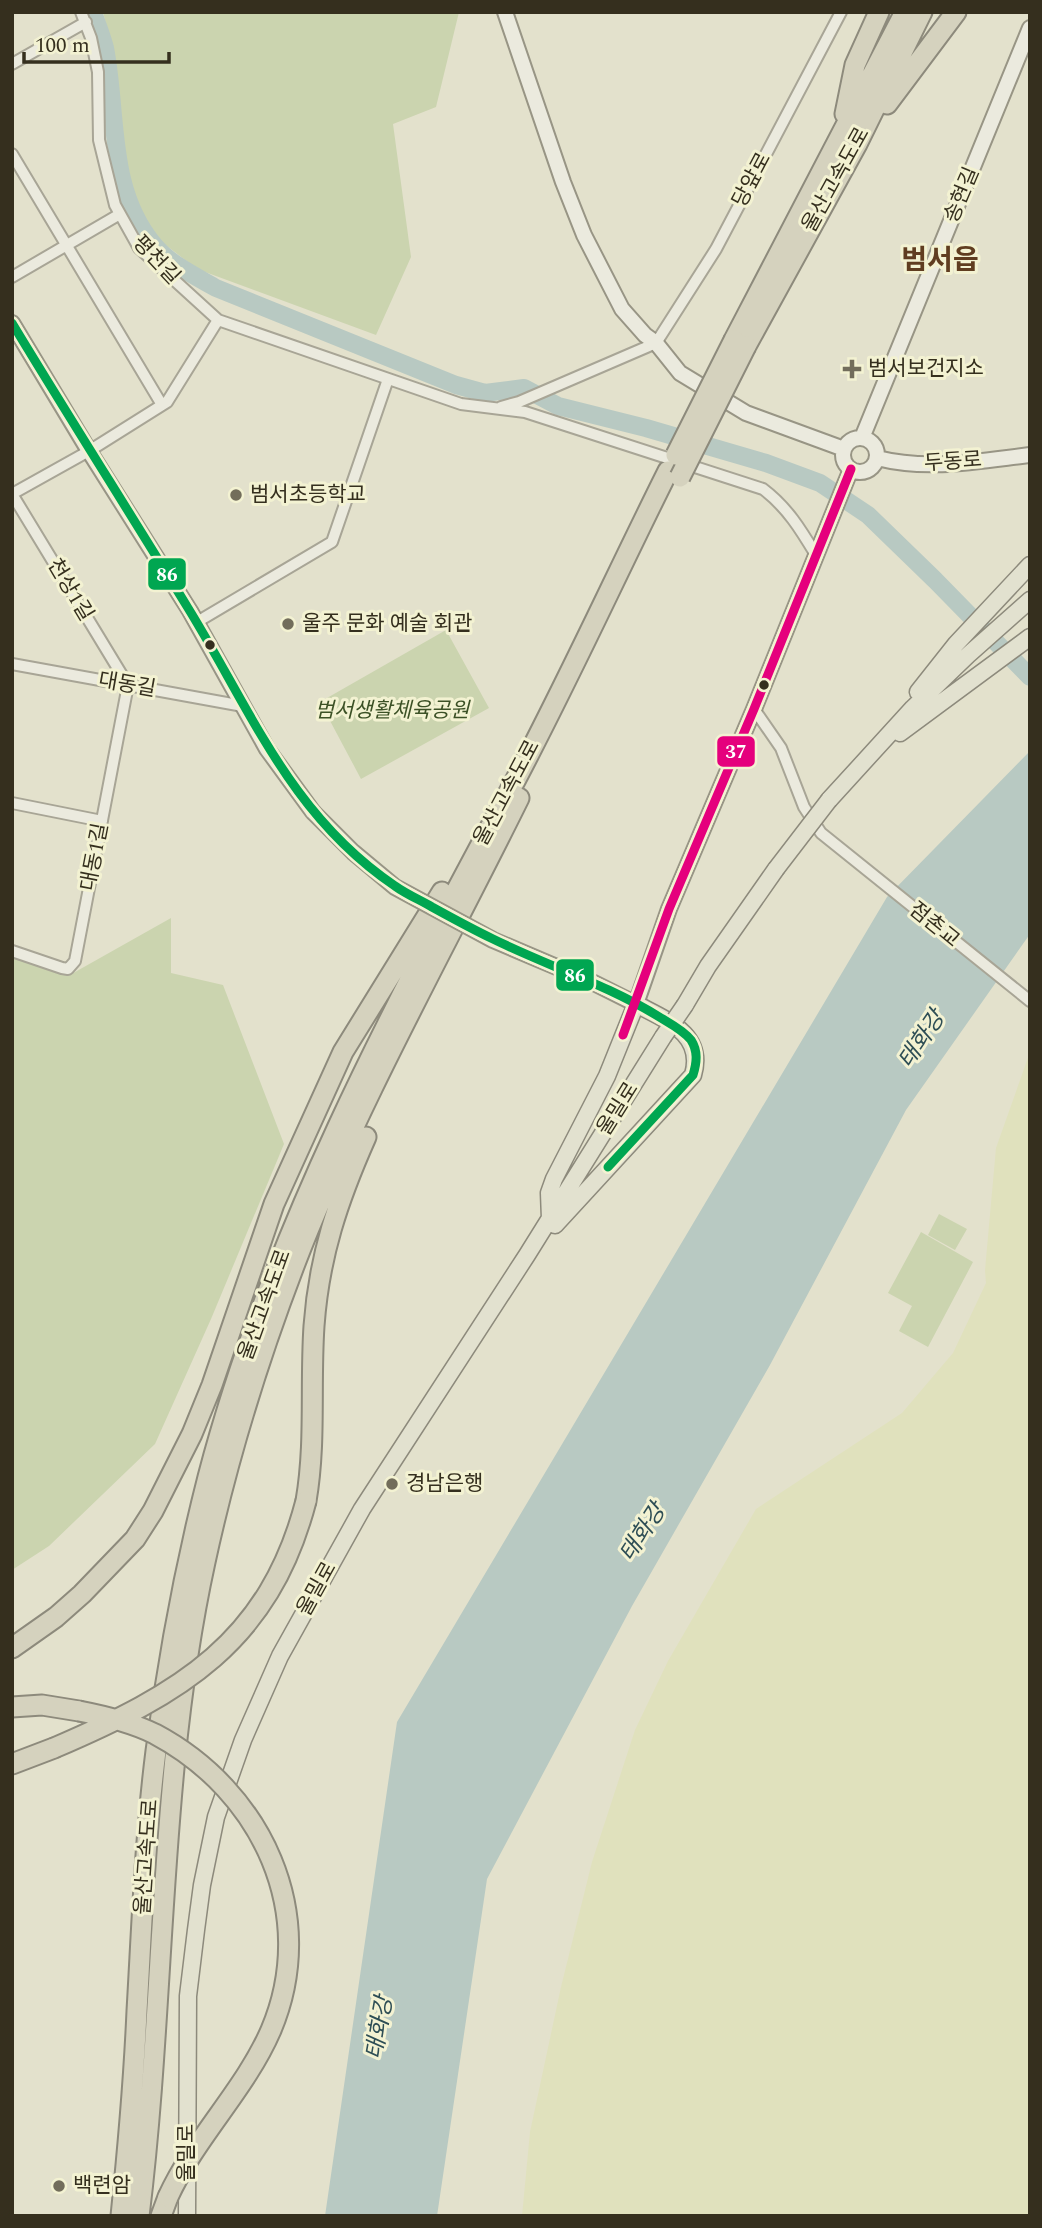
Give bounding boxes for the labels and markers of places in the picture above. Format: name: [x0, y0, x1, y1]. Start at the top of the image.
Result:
place label: 범서보건지소: [868, 353, 984, 385]
marker: 범서보건지소: [842, 359, 862, 379]
place label: 범서초등학교: [250, 479, 366, 511]
marker: 범서초등학교: [228, 487, 244, 503]
place label: 울주 문화 예술 회관: [302, 608, 472, 640]
marker: 울주 문화 예술 회관: [280, 616, 296, 632]
unlabelled marker: [203, 638, 217, 652]
unlabelled marker: [757, 678, 771, 692]
place label: 경남은행: [406, 1468, 483, 1500]
marker: 경남은행: [384, 1476, 400, 1492]
place label: 백련암: [73, 2170, 131, 2202]
marker: 백련암: [51, 2178, 67, 2194]

